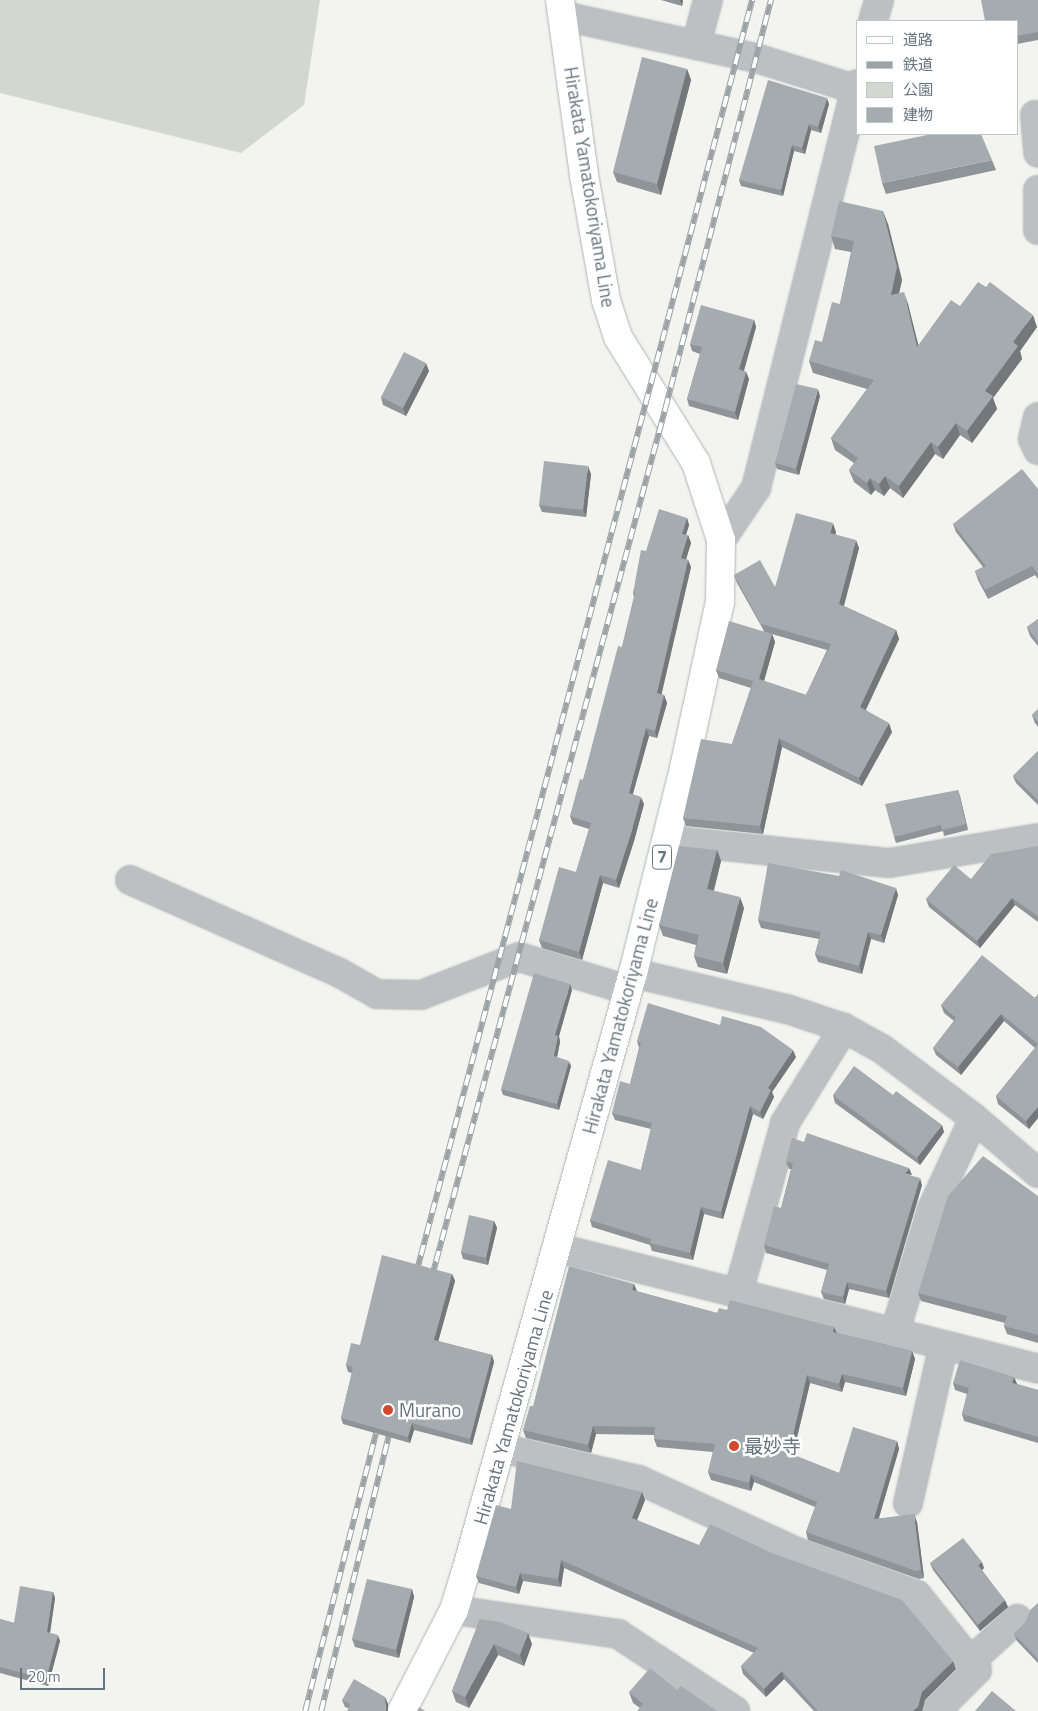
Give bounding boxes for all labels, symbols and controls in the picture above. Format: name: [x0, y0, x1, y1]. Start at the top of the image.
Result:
legend: [856, 20, 1018, 135]
text: 道路: [903, 28, 933, 51]
text: 鉄道: [903, 53, 933, 76]
street label: Hirakata Yamatokoriyama Line: [560, 65, 620, 309]
text: 公園: [903, 78, 933, 101]
text: 建物: [903, 103, 933, 126]
road number: 7: [651, 842, 673, 872]
street label: Hirakata Yamatokoriyama Line: [577, 895, 663, 1137]
street label: Hirakata Yamatokoriyama Line: [468, 1287, 558, 1527]
place label: Murano: [399, 1399, 461, 1421]
marker: Murano: [381, 1403, 395, 1417]
place label: 最妙寺: [744, 1435, 801, 1457]
marker: 最妙寺: [728, 1440, 740, 1452]
scale bar: [22, 1658, 108, 1690]
text: 20 m: [28, 1665, 61, 1688]

